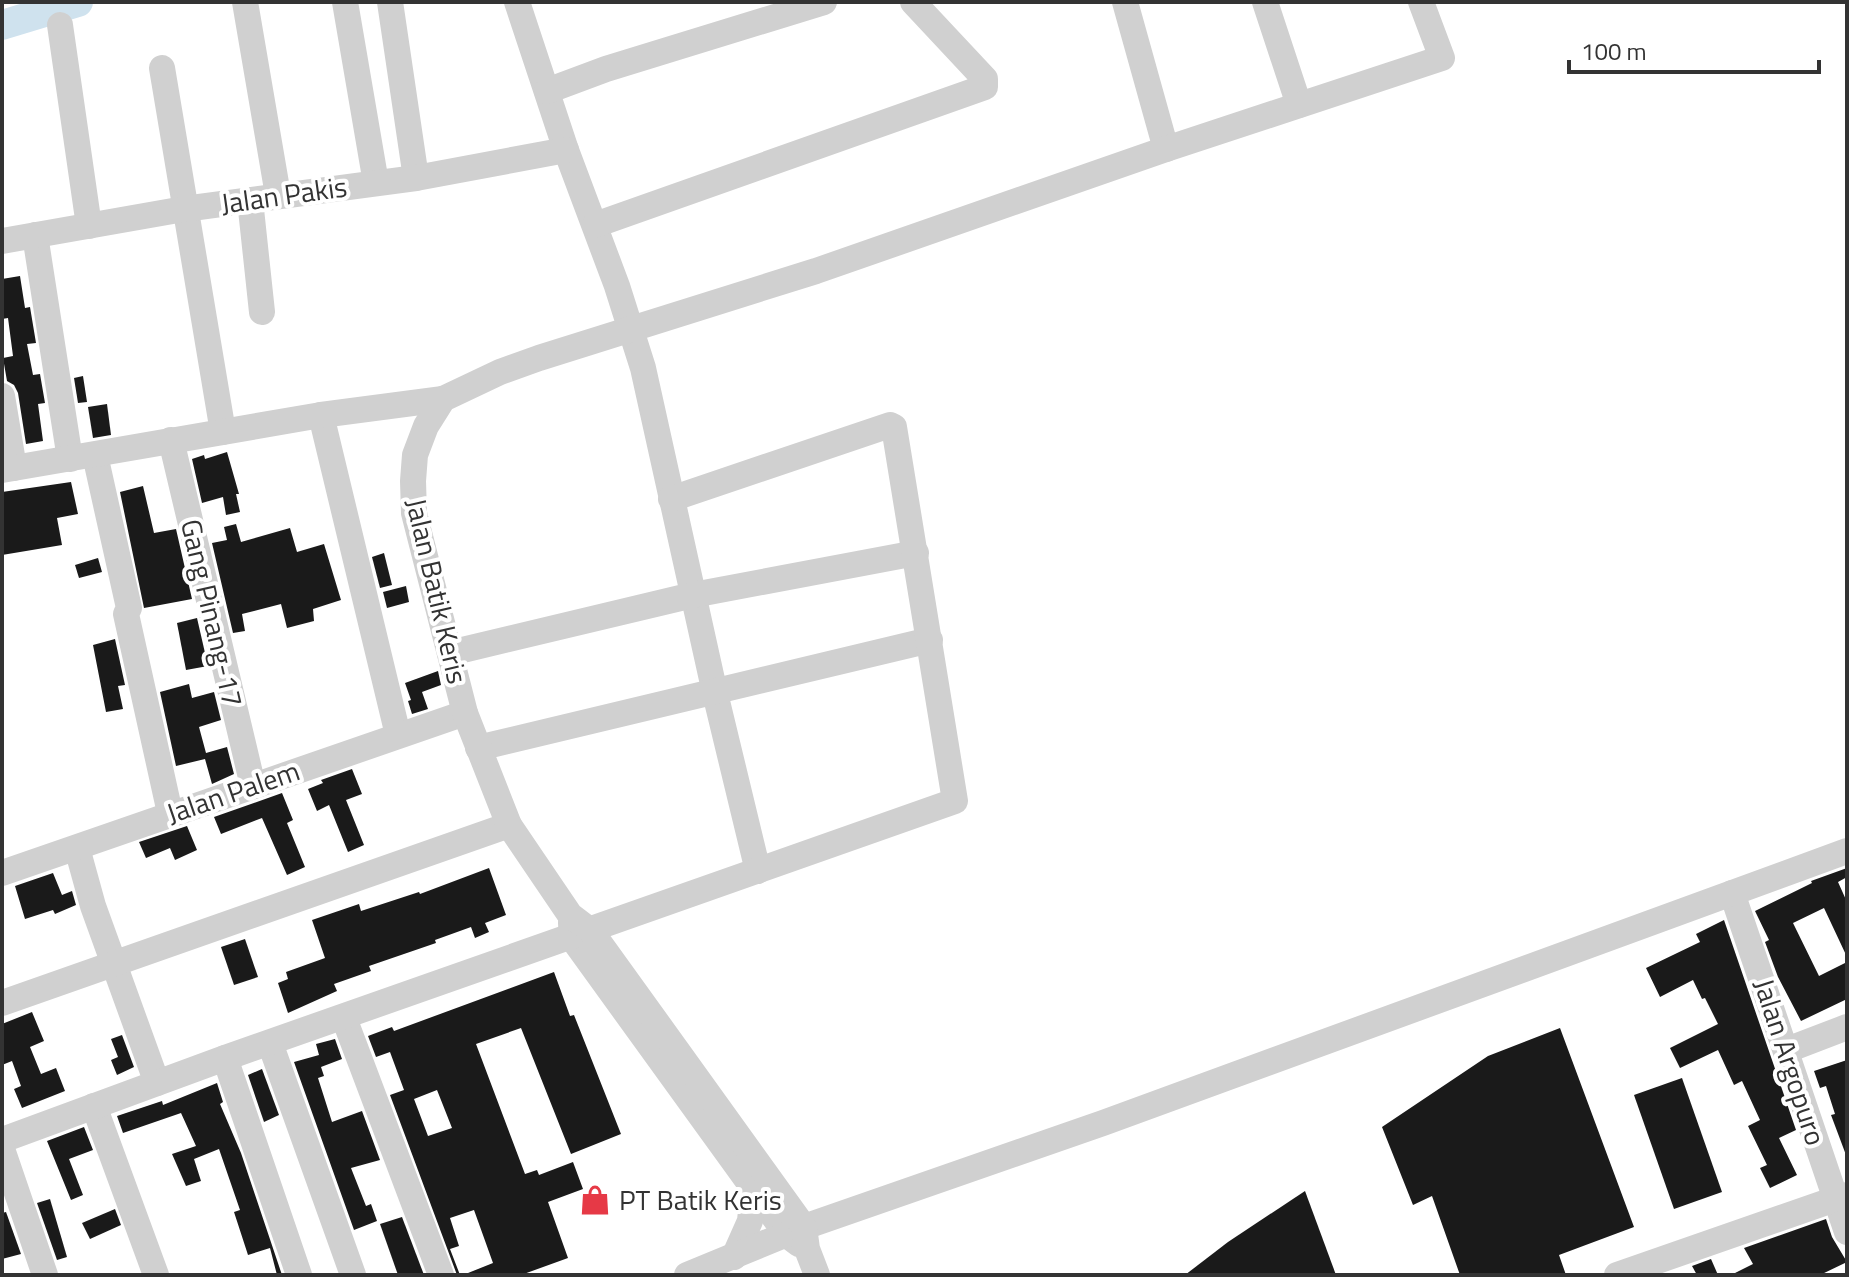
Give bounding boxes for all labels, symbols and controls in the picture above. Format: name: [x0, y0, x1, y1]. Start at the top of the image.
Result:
scale bar: [1569, 24, 1819, 74]
text: 100 m: [1581, 33, 1647, 69]
street label: Jalan Pakis: [218, 164, 350, 225]
street label: Jalan Batik Keris: [395, 494, 480, 688]
street label: Gang Pinang-17: [170, 515, 255, 711]
street label: Jalan Palem: [160, 749, 305, 834]
street label: Jalan Argopuro: [1743, 973, 1838, 1151]
place label: PT Batik Keris: [619, 1178, 782, 1221]
shop icon: PT Batik Keris: [578, 1183, 612, 1217]

